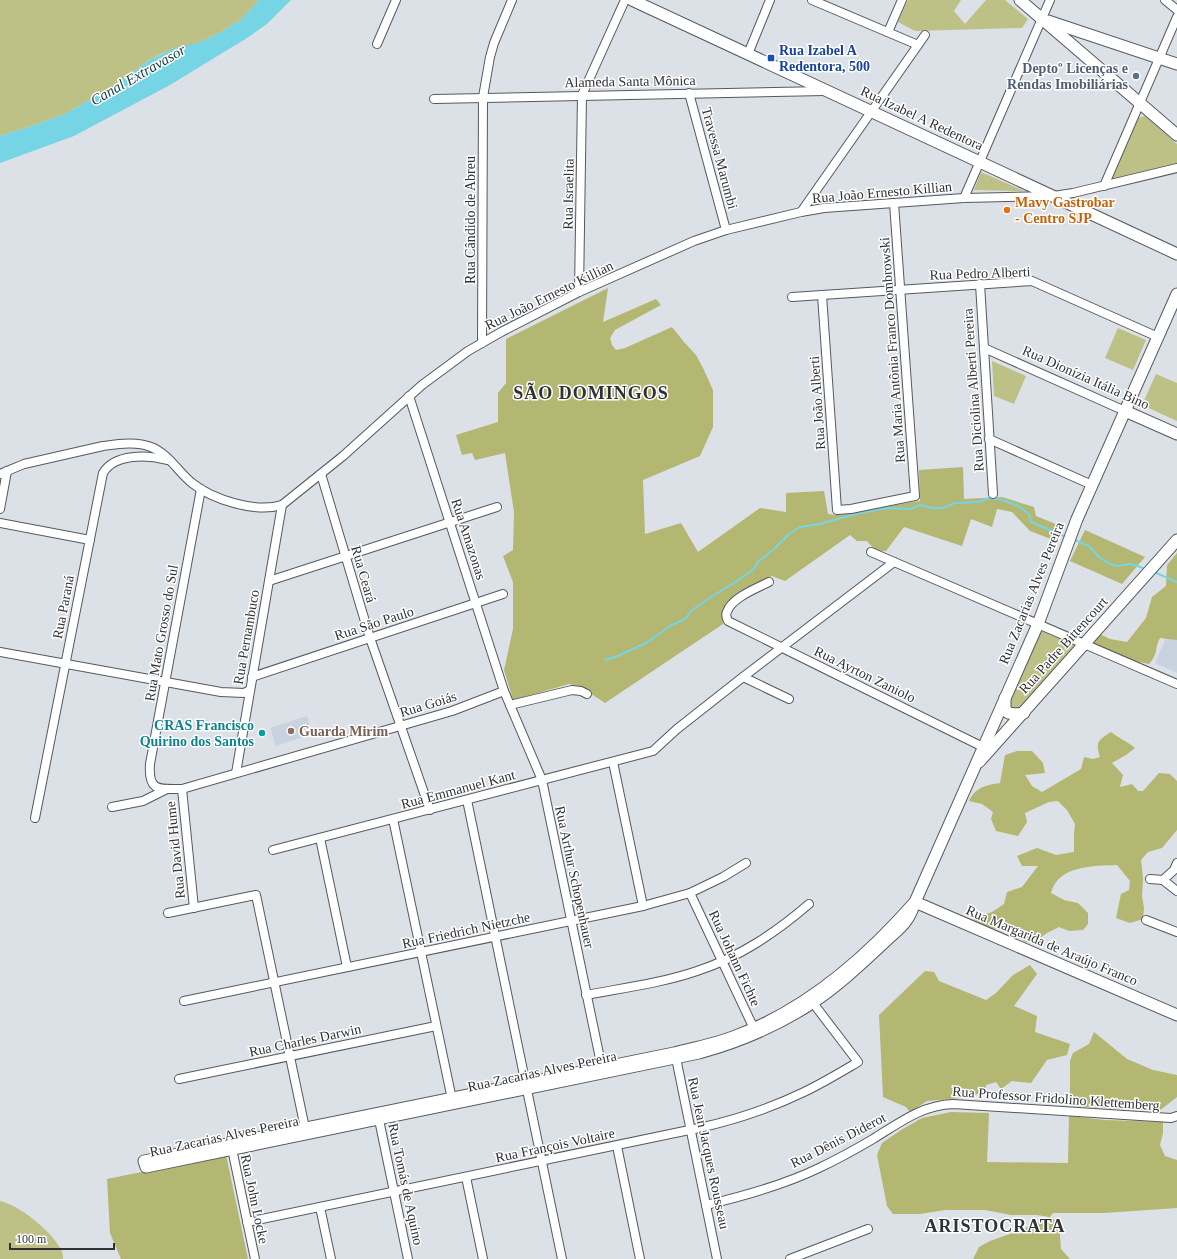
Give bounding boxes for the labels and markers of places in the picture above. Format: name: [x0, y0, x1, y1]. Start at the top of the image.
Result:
place label: Rua Izabel A Redentora, 500: [779, 43, 870, 74]
marker: Rua Izabel A Redentora, 500: [766, 53, 776, 63]
place label: Deptoº Licenças e Rendas Imobiliárias: [1007, 61, 1129, 92]
marker: Deptoº Licenças e Rendas Imobiliárias: [1131, 71, 1141, 81]
place label: Mavy Gastrobar - Centro SJP: [1015, 195, 1115, 226]
marker: Mavy Gastrobar - Centro SJP: [1002, 205, 1012, 215]
place label: CRAS Francisco Quirino dos Santos: [140, 718, 255, 749]
place label: Guarda Mirim: [299, 724, 388, 739]
marker: Guarda Mirim: [286, 726, 296, 736]
marker: CRAS Francisco Quirino dos Santos: [257, 728, 267, 738]

